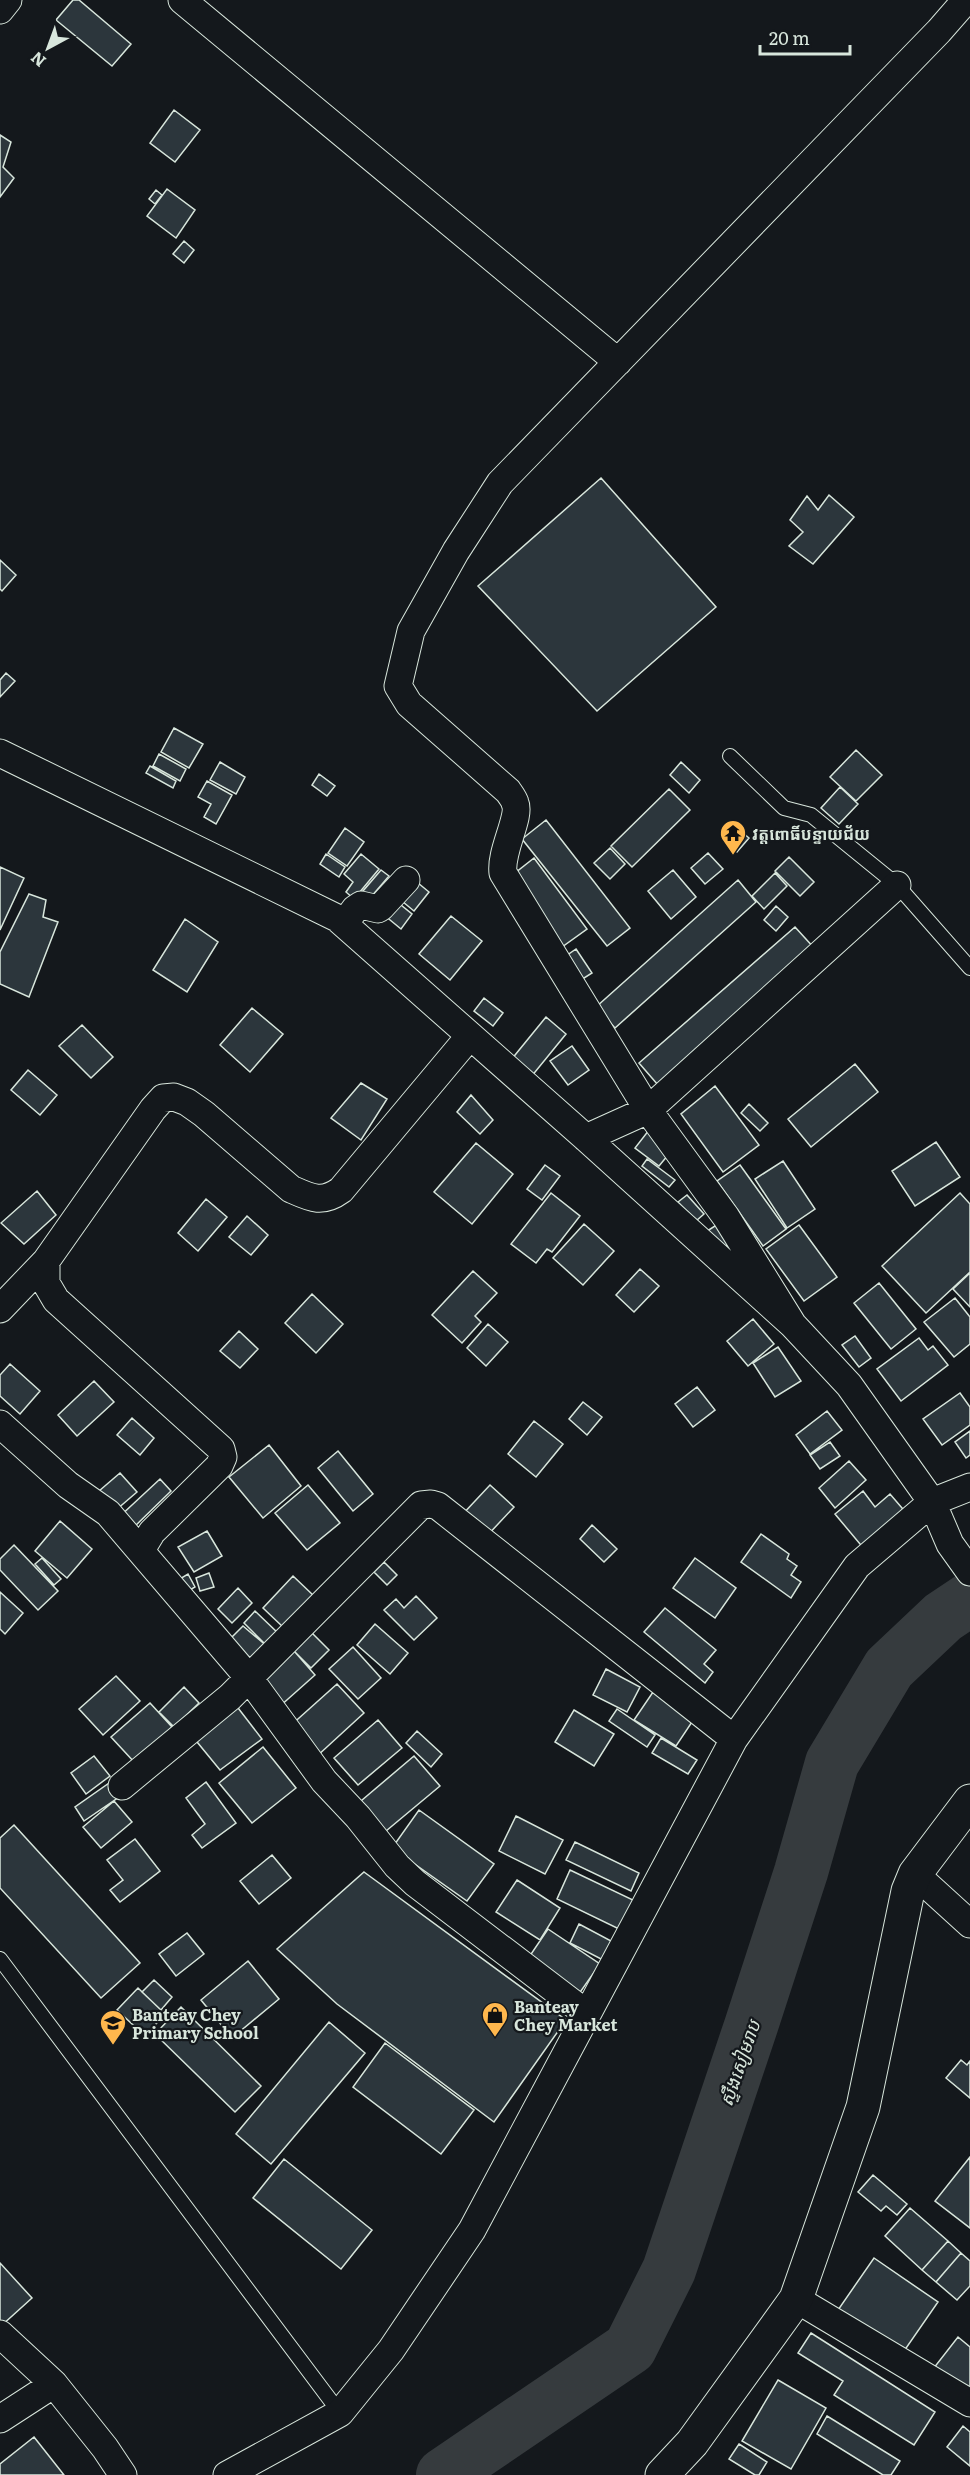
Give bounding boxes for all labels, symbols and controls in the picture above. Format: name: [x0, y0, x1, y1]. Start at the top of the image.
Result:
north arrow: [18, 18, 78, 78]
scale bar: [760, 18, 850, 56]
text: 20 m: [769, 24, 810, 51]
text: N: [25, 47, 50, 74]
temple icon: វត្តពោធិ៍បន្ទាយជ័យ: [718, 818, 748, 856]
place label: វត្តពោធិ៍បន្ទាយជ័យ: [752, 821, 870, 845]
place label: Banteay Chey Market: [514, 1994, 618, 2036]
shop icon: Banteay Chey Market: [480, 2000, 510, 2038]
place label: Banteay Chey Primary School: [132, 2002, 259, 2044]
school or university icon: Banteay Chey Primary School: [98, 2008, 128, 2046]
water label: ស្ទឹងសៀមរាប: [712, 2015, 767, 2110]

